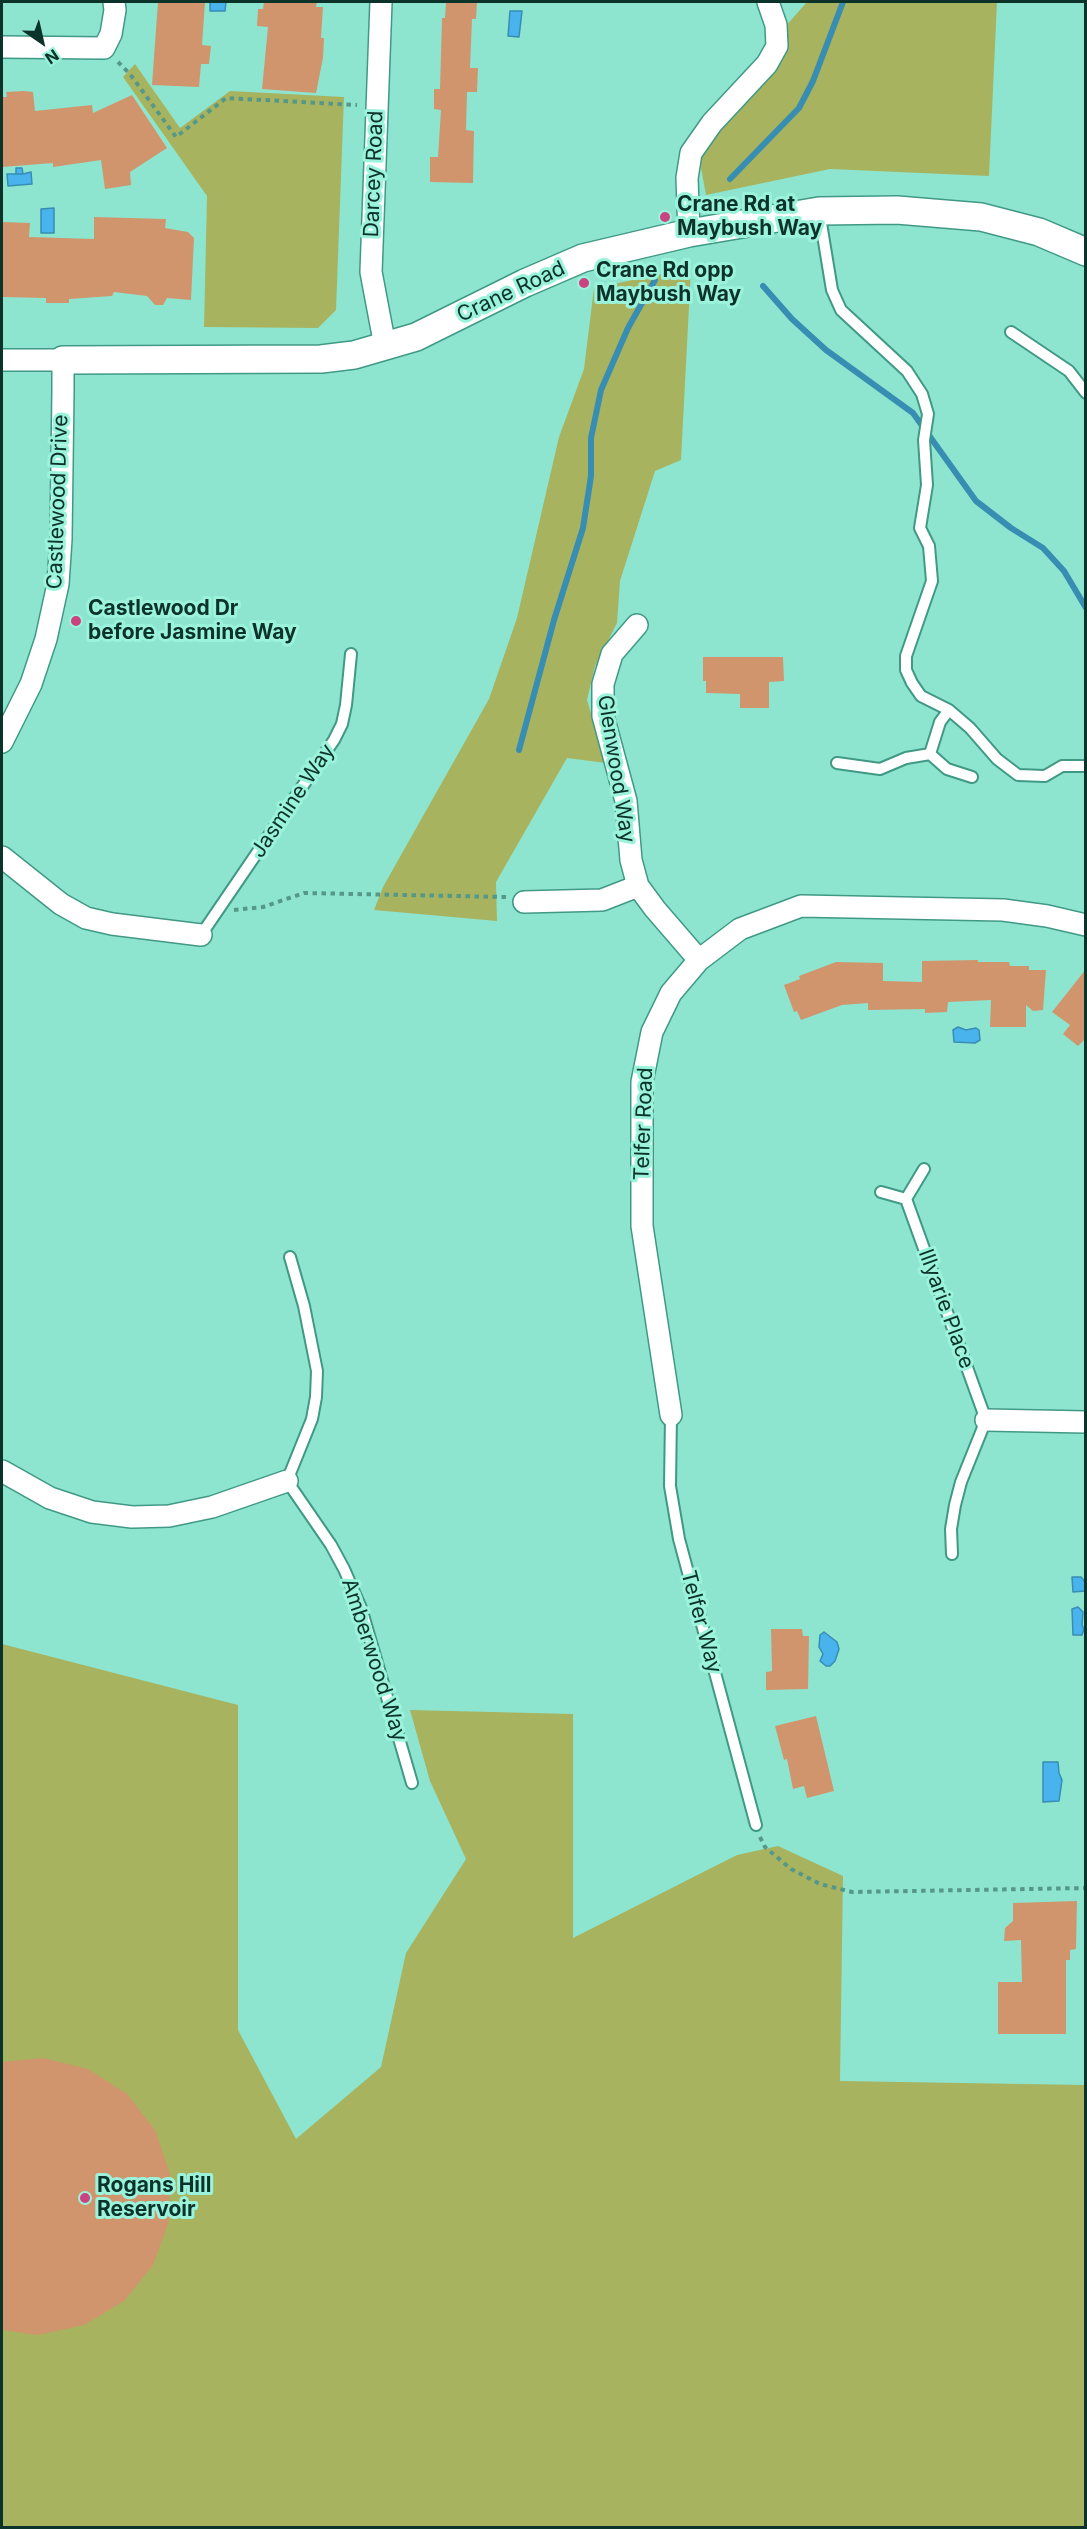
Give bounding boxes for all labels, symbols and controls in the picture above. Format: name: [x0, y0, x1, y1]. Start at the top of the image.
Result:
north arrow: [12, 12, 72, 72]
text: N: [41, 45, 63, 69]
street label: Darcey Road: [359, 110, 389, 238]
place label: Crane Rd at Maybush Way: [677, 192, 822, 242]
marker: Crane Rd at Maybush Way: [658, 210, 672, 224]
street label: Crane Road: [453, 256, 569, 328]
place label: Crane Rd opp Maybush Way: [596, 258, 741, 308]
marker: Crane Rd opp Maybush Way: [577, 276, 591, 290]
street label: Castlewood Drive: [42, 414, 74, 590]
place label: Castlewood Dr before Jasmine Way: [88, 596, 297, 646]
marker: Castlewood Dr before Jasmine Way: [69, 614, 83, 628]
street label: Glenwood Way: [592, 693, 640, 845]
street label: Jasmine Way: [246, 739, 340, 863]
street label: Telfer Road: [629, 1067, 659, 1181]
street label: Illyarie Place: [913, 1246, 979, 1372]
street label: Telfer Way: [675, 1568, 727, 1676]
street label: Amberwood Way: [336, 1575, 412, 1745]
place label: Rogans Hill Reservoir: [97, 2173, 211, 2223]
marker: Rogans Hill Reservoir: [78, 2191, 92, 2205]

